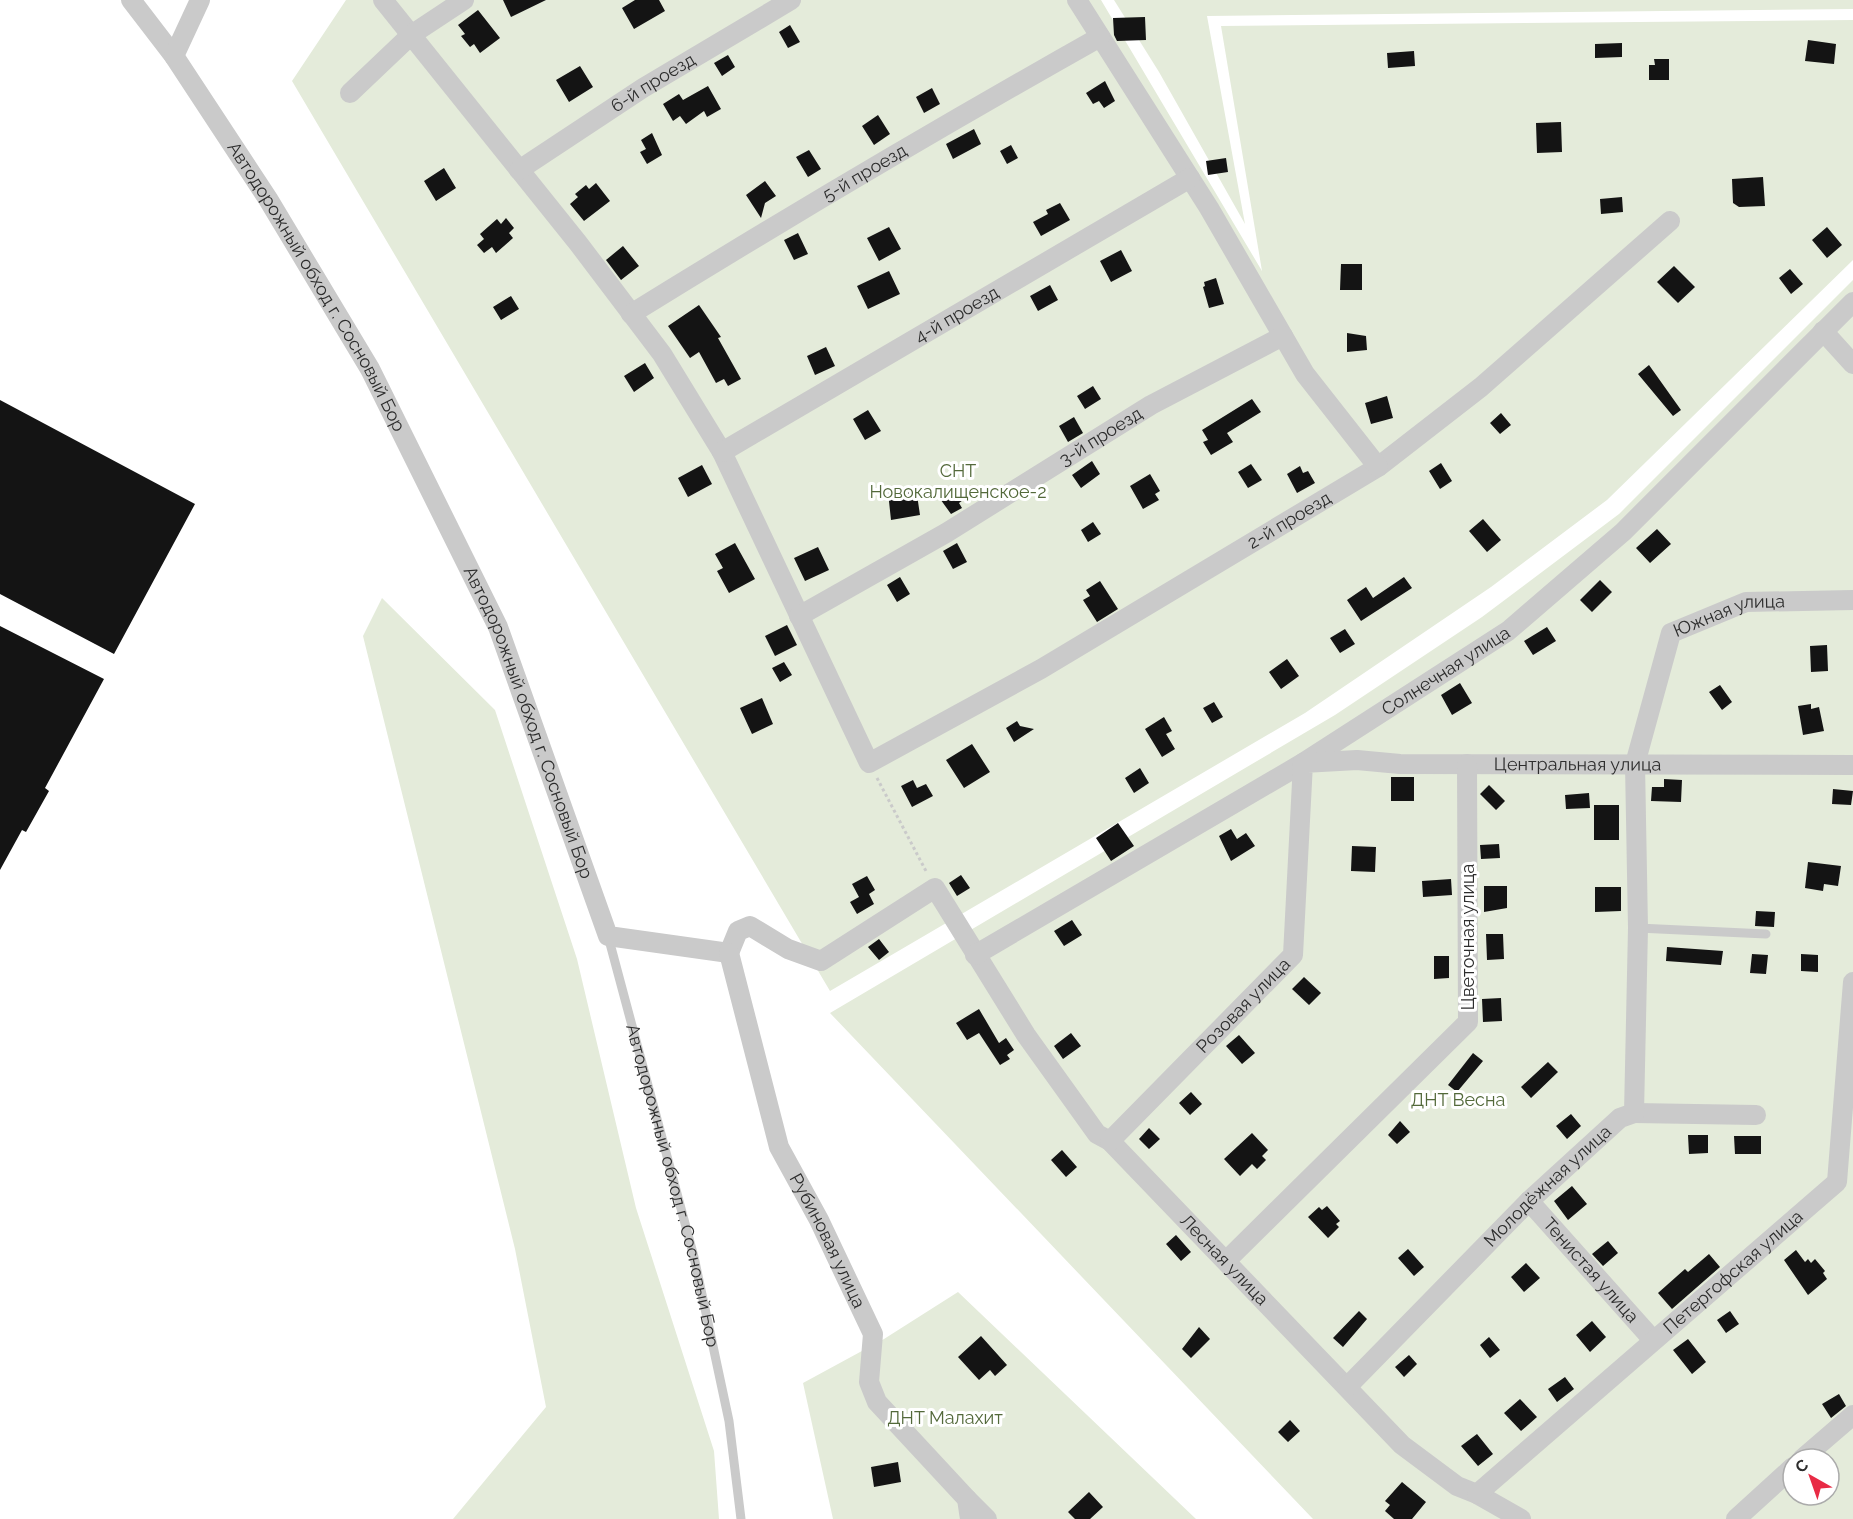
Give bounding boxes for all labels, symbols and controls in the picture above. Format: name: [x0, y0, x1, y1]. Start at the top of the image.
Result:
street label: 6-й проезд: [607, 48, 699, 116]
street label: Автодорожный обход г. Сосновый Бор: [223, 138, 410, 435]
street label: 5-й проезд: [819, 139, 910, 205]
street label: 4-й проезд: [911, 281, 1002, 347]
street label: 3-й проезд: [1055, 402, 1146, 470]
park label: СНТ Новокалищенское-2: [869, 460, 1047, 502]
street label: 2-й проезд: [1243, 487, 1334, 553]
street label: Автодорожный обход г. Сосновый Бор: [460, 563, 598, 881]
street label: Южная улица: [1670, 590, 1785, 641]
street label: Солнечная улица: [1378, 622, 1514, 720]
street label: Центральная улица: [1494, 753, 1661, 775]
street label: Цветочная улица: [1457, 864, 1478, 1010]
street label: Розовая улица: [1192, 953, 1294, 1057]
street label: Автодорожный обход г. Сосновый Бор: [622, 1022, 724, 1349]
park label: ДНТ Весна: [1411, 1089, 1505, 1110]
street label: Молодёжная улица: [1479, 1120, 1615, 1251]
street label: Рубиновая улица: [786, 1170, 870, 1311]
street label: Петергофская улица: [1659, 1205, 1807, 1338]
street label: Лесная улица: [1176, 1210, 1273, 1309]
street label: Тенистая улица: [1539, 1213, 1644, 1327]
park label: ДНТ Малахит: [887, 1407, 1003, 1428]
north arrow: [1781, 1447, 1841, 1507]
text: С: [1791, 1455, 1812, 1477]

